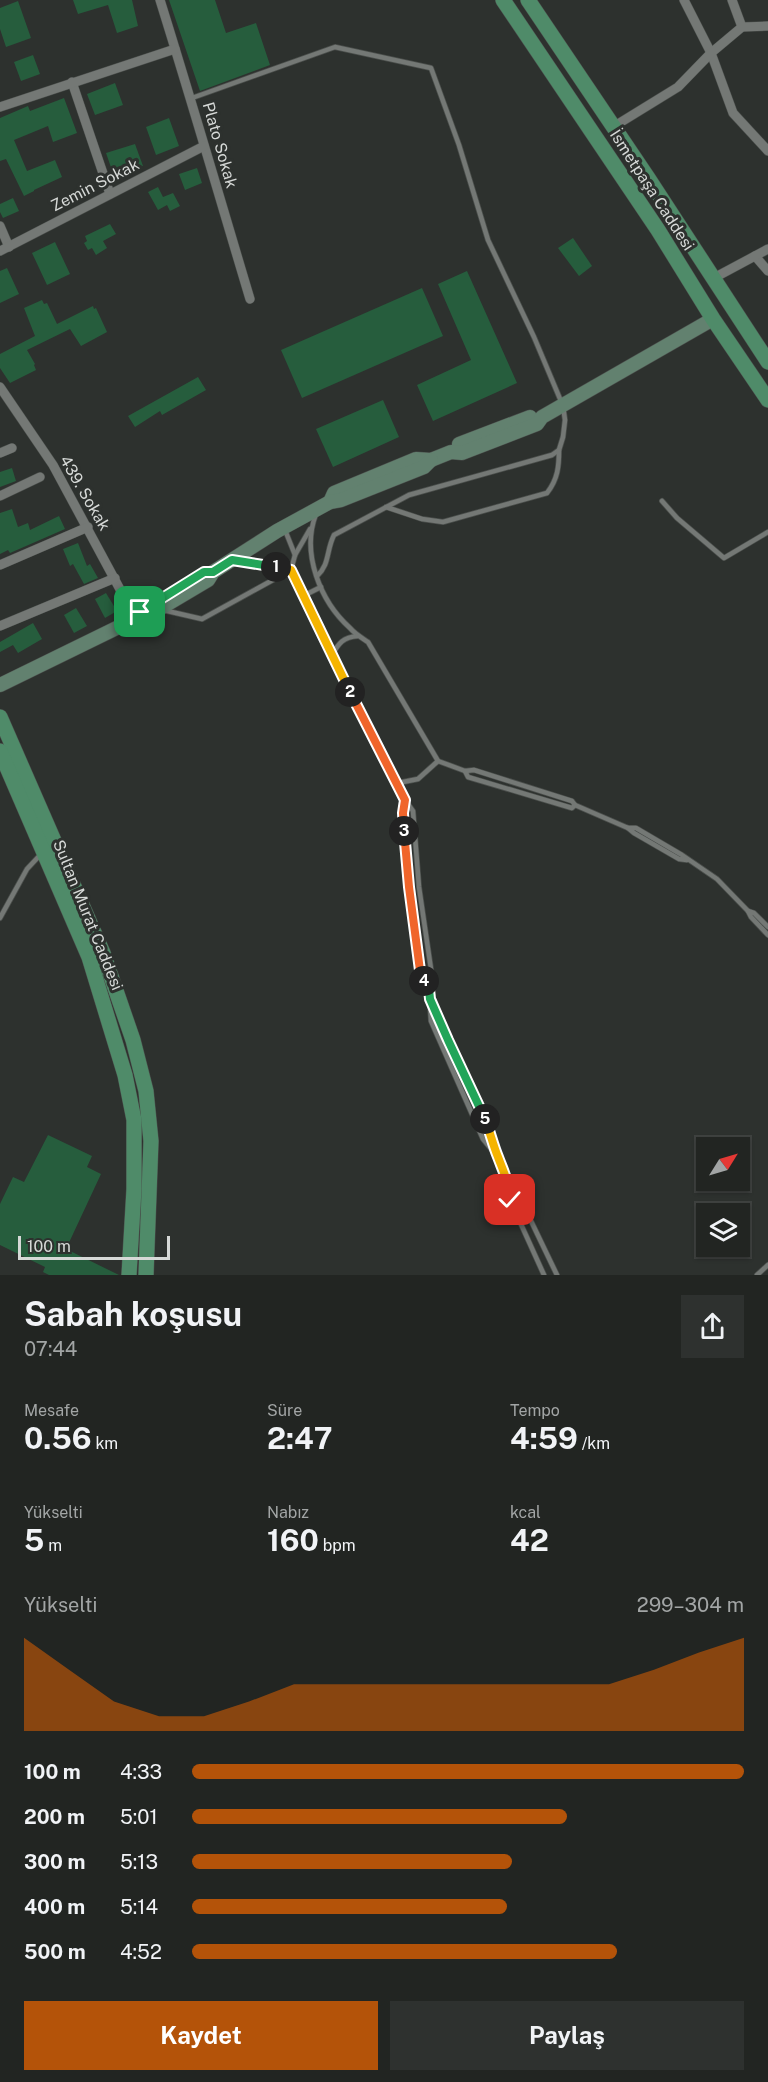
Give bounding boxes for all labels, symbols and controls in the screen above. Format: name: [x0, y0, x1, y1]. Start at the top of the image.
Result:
street label: Plato Sokak: [199, 100, 241, 190]
street label: İsmetpaşa Caddesi: [606, 125, 699, 254]
street label: Zemin Sokak: [48, 155, 142, 215]
street label: 439. Sokak: [56, 452, 114, 534]
pin: 1: [261, 552, 291, 582]
text: 1: [273, 557, 279, 576]
pin: [114, 586, 165, 637]
icon: arrive: [123, 595, 156, 628]
pin: 2: [335, 677, 365, 707]
text: 2: [345, 682, 355, 701]
pin: 3: [389, 816, 419, 846]
text: 3: [399, 821, 409, 840]
street label: Sultan Murat Caddesi: [49, 837, 127, 993]
pin: 4: [409, 966, 439, 996]
text: 4: [419, 971, 429, 990]
pin: 5: [470, 1104, 500, 1134]
text: 5: [480, 1109, 490, 1128]
north arrow: [696, 1137, 750, 1191]
map controls: [696, 1137, 750, 1257]
pin: [484, 1174, 535, 1225]
icon: check: [493, 1183, 526, 1216]
button: layers: [696, 1203, 750, 1257]
scale bar: [18, 1233, 170, 1260]
text: 100 m: [27, 1237, 71, 1256]
text: Sabah koşusu: [24, 1295, 242, 1333]
button: share: [681, 1295, 744, 1358]
text: 07:44: [24, 1337, 77, 1361]
text: Mesafe: [24, 1401, 79, 1420]
text: Süre: [267, 1401, 302, 1420]
text: Tempo: [510, 1401, 560, 1420]
text: 0.56: [24, 1420, 92, 1456]
text: 2:47: [267, 1420, 333, 1456]
text: 4:59: [510, 1420, 578, 1456]
text: km: [92, 1434, 118, 1453]
text: /km: [578, 1434, 610, 1453]
text: Yükselti: [24, 1503, 83, 1522]
text: Nabız: [267, 1503, 309, 1522]
text: kcal: [510, 1503, 541, 1522]
text: 5: [24, 1522, 44, 1558]
text: 160: [267, 1522, 319, 1558]
text: 42: [510, 1522, 549, 1558]
text: m: [44, 1536, 62, 1555]
text: bpm: [319, 1536, 356, 1555]
text: Yükselti: [24, 1593, 97, 1617]
text: 299–304 m: [637, 1593, 744, 1617]
text: 100 m: [24, 1760, 81, 1784]
text: 4:33: [120, 1760, 162, 1784]
text: 200 m: [24, 1805, 85, 1829]
text: 5:01: [120, 1805, 158, 1829]
text: 300 m: [24, 1850, 85, 1874]
text: 5:13: [120, 1850, 158, 1874]
text: 400 m: [24, 1895, 85, 1919]
text: 5:14: [120, 1895, 158, 1919]
text: 500 m: [24, 1940, 86, 1964]
text: 4:52: [120, 1940, 162, 1964]
button: Kaydet: [24, 2001, 378, 2070]
button: Paylaş: [390, 2001, 744, 2070]

